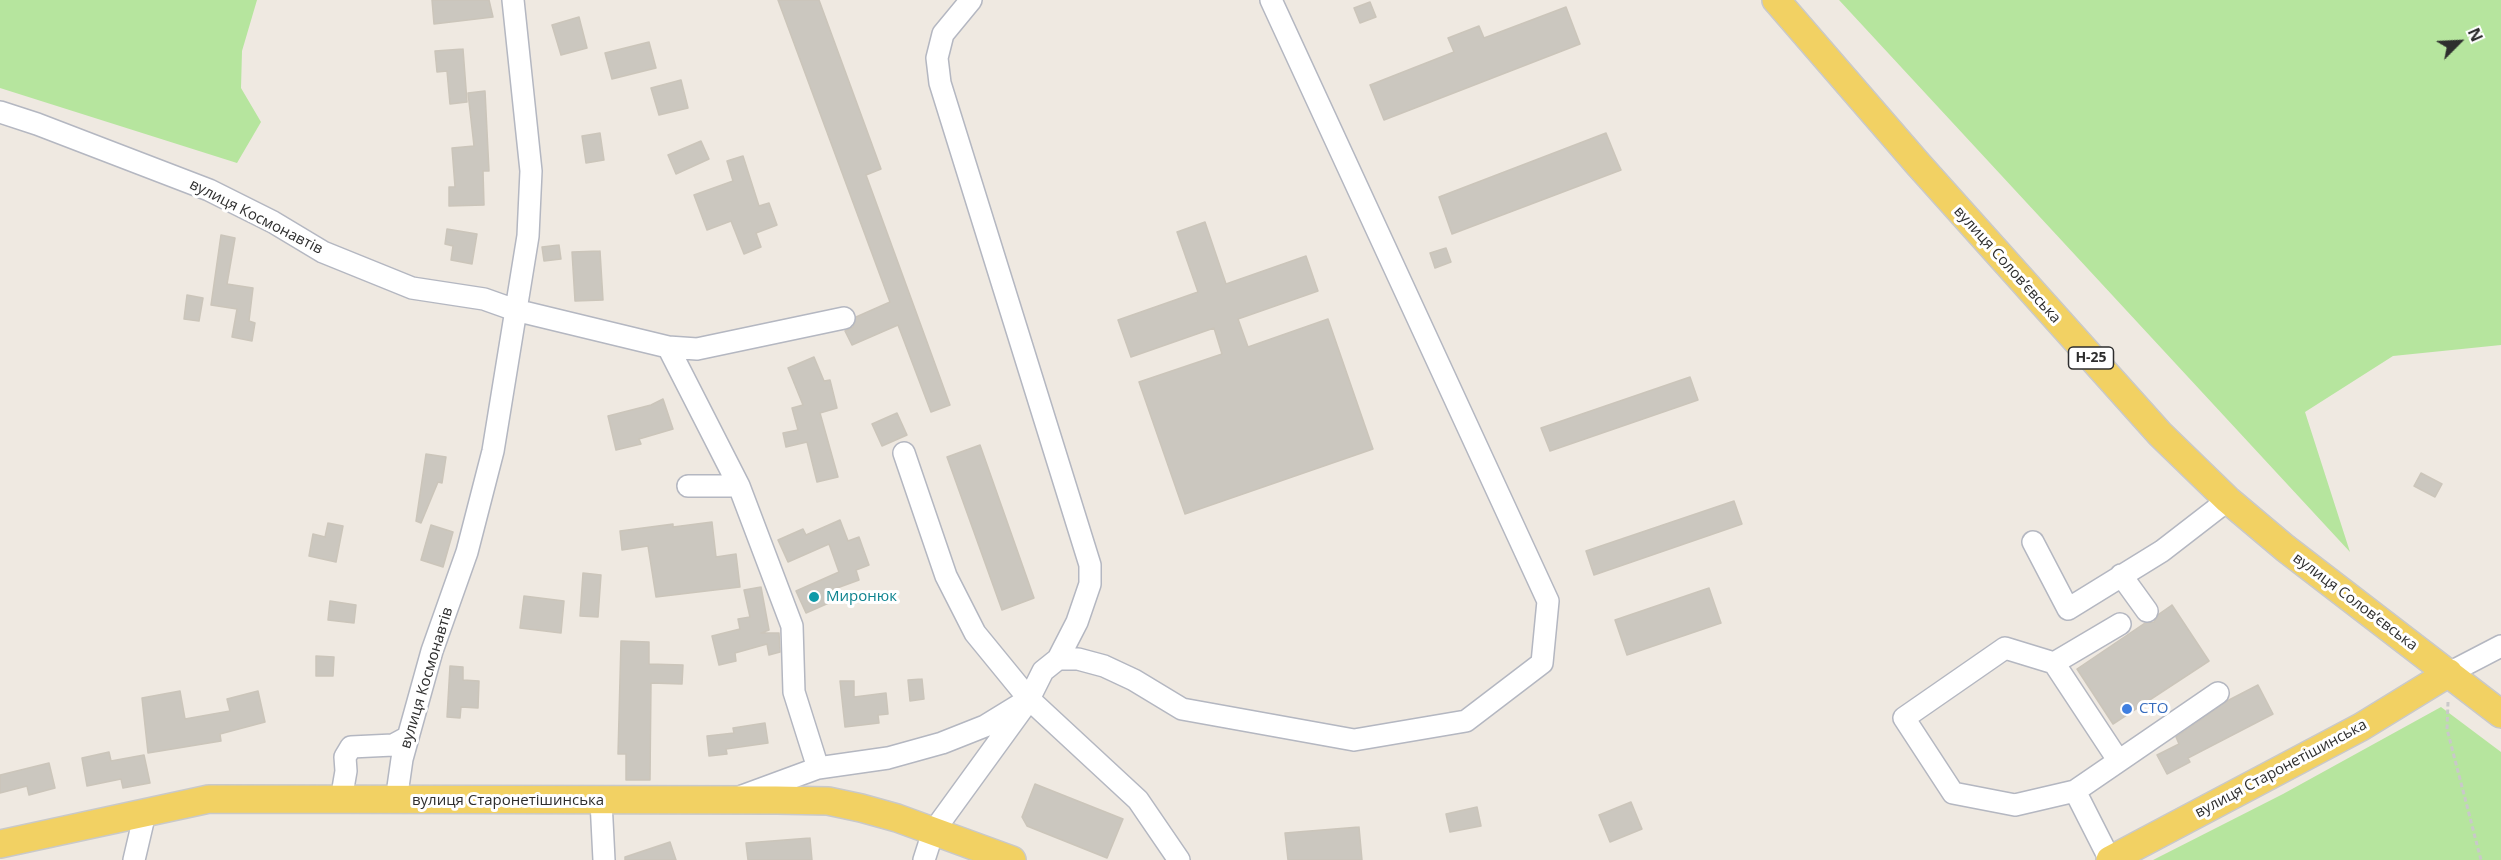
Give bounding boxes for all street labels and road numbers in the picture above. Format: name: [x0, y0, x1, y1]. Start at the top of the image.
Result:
street label: вулиця Космонавтів: [186, 176, 326, 258]
street label: вулиця Соловʼєвська: [1950, 203, 2064, 327]
road number: Н-25: [2068, 347, 2114, 369]
street label: вулиця Соловʼєвська: [2289, 549, 2421, 655]
street label: вулиця Космонавтів: [397, 605, 457, 751]
street label: вулиця Старонетішинська: [2192, 716, 2370, 822]
street label: вулиця Старонетішинська: [412, 792, 604, 810]

